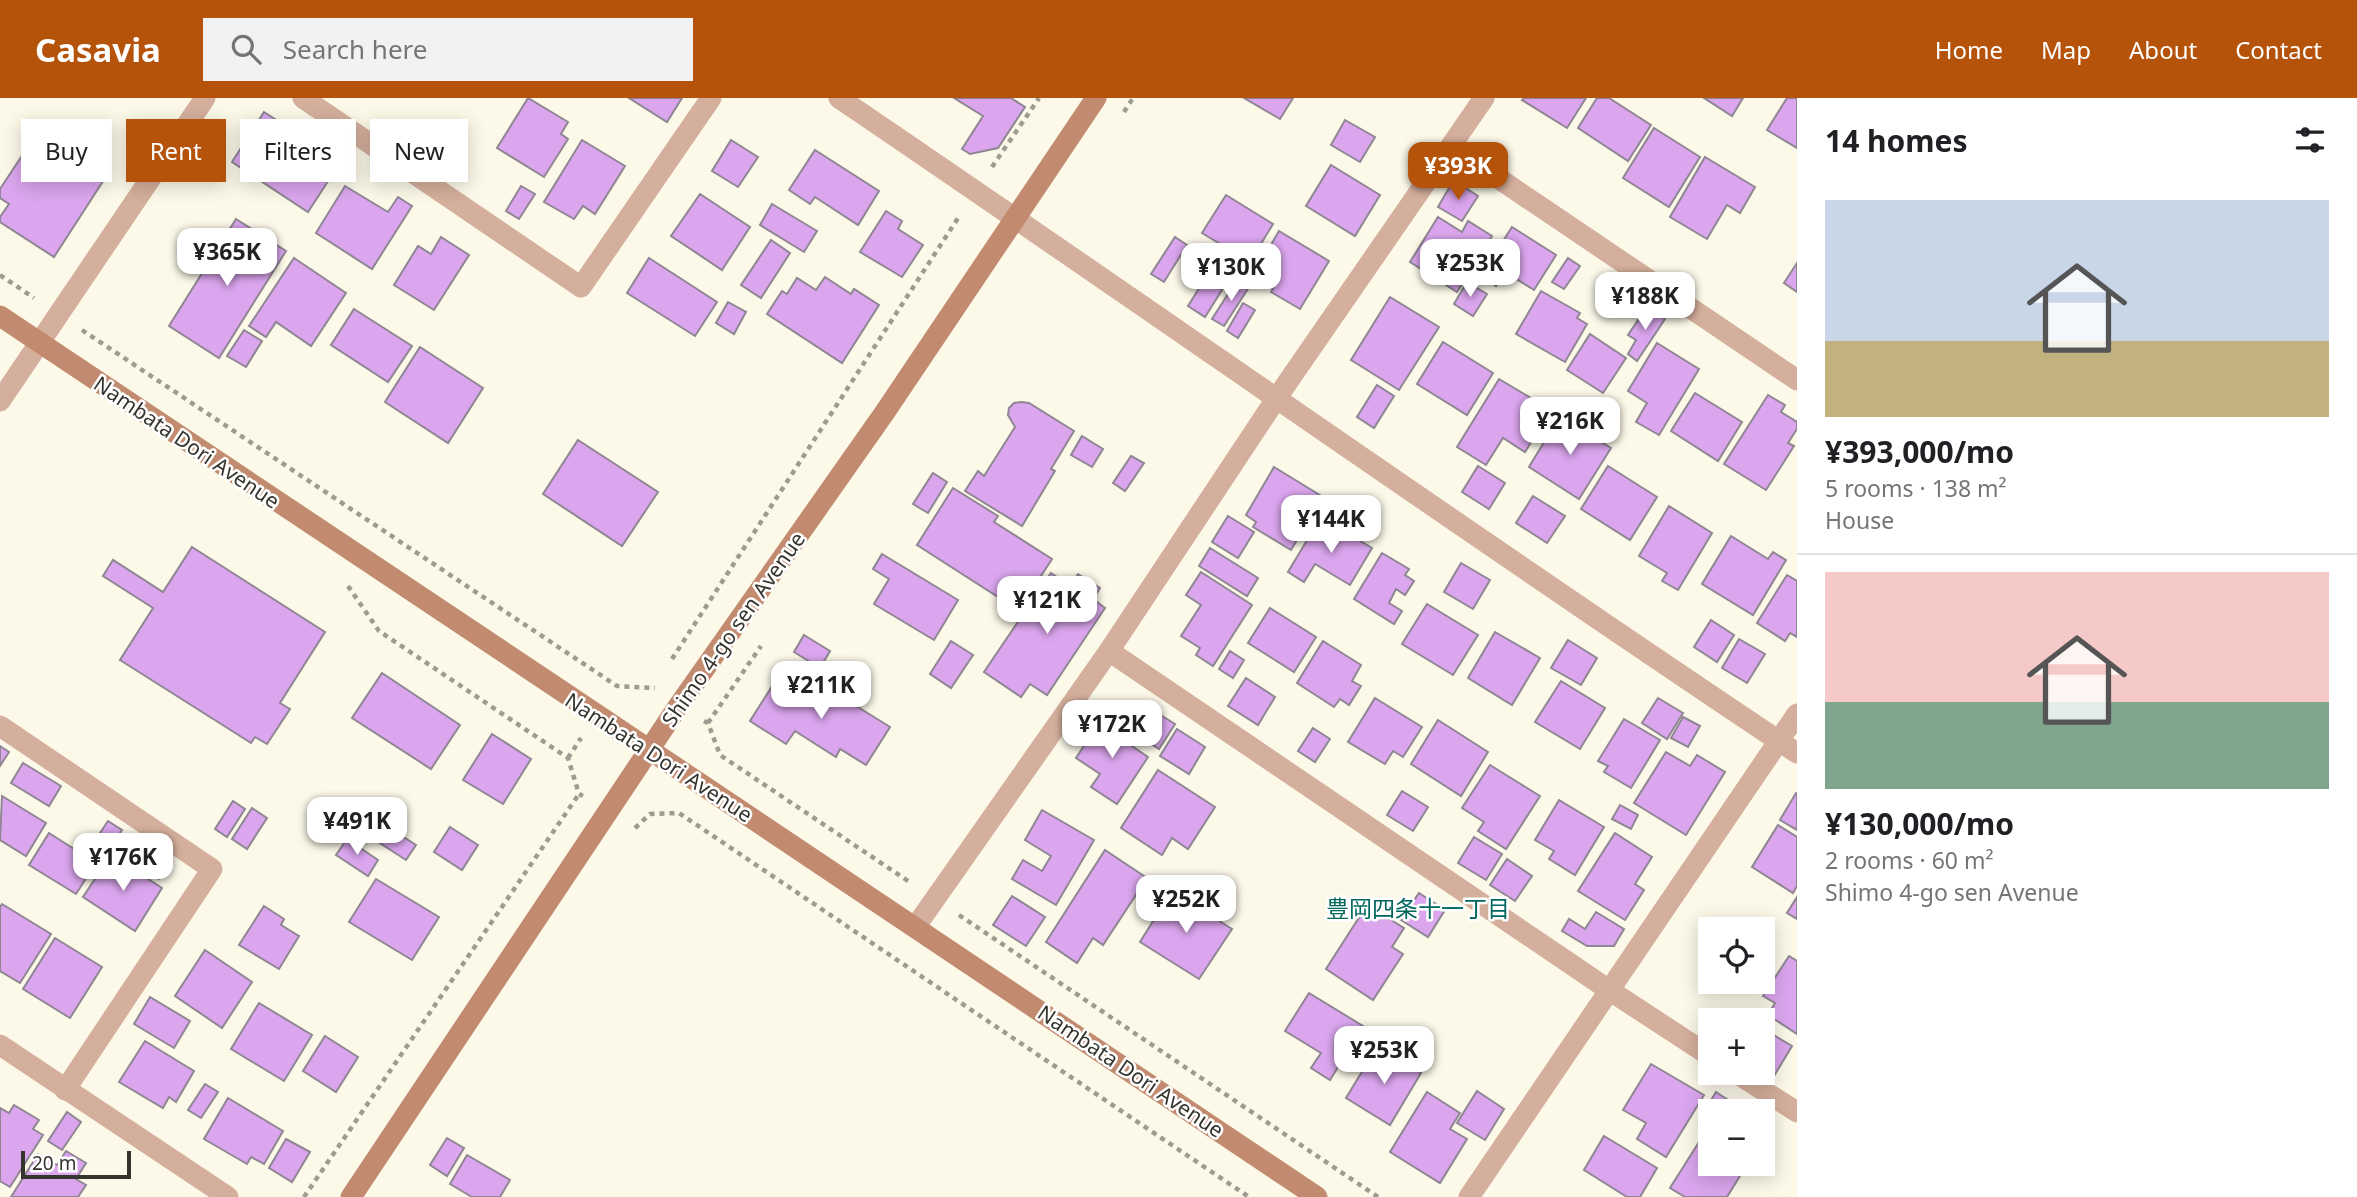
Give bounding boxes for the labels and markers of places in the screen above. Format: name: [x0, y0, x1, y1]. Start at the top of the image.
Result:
pin: ¥393K: [1409, 142, 1507, 202]
pin: ¥365K: [178, 228, 276, 288]
pin: ¥253K: [1421, 240, 1519, 299]
pin: ¥130K: [1182, 244, 1280, 303]
pin: ¥188K: [1596, 272, 1694, 332]
pin: ¥216K: [1521, 398, 1619, 457]
pin: ¥144K: [1282, 496, 1380, 555]
pin: ¥121K: [998, 576, 1096, 636]
pin: ¥211K: [772, 662, 870, 721]
pin: ¥172K: [1063, 700, 1161, 760]
pin: ¥491K: [308, 798, 406, 857]
pin: ¥176K: [74, 834, 172, 893]
pin: ¥252K: [1137, 876, 1235, 935]
pin: ¥253K: [1335, 1026, 1433, 1086]

